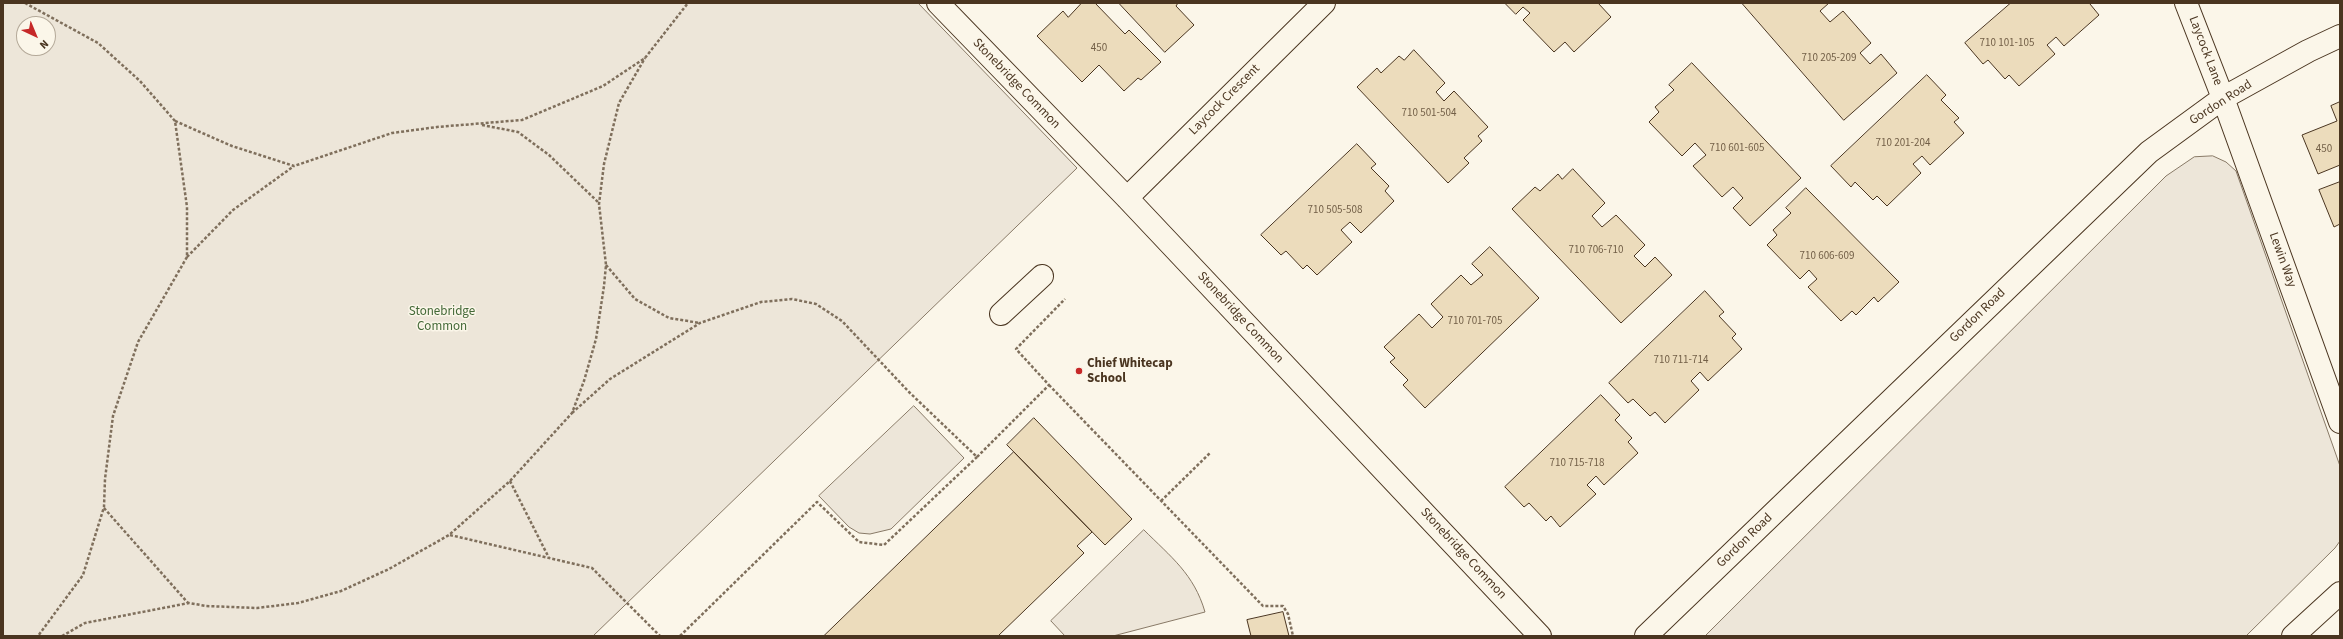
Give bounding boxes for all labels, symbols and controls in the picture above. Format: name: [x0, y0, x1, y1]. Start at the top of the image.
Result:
street label: Laycock Lane: [2185, 14, 2225, 88]
north arrow: [16, 16, 56, 56]
text: N: [36, 36, 52, 52]
street label: Stonebridge Common: [969, 36, 1063, 132]
house number: 710 101-105: [1980, 37, 2034, 51]
house number: 450: [1091, 42, 1107, 56]
house number: 710 205-209: [1802, 52, 1856, 66]
street label: Laycock Crescent: [1186, 61, 1264, 139]
street label: Gordon Road: [2187, 77, 2255, 129]
house number: 710 501-504: [1402, 107, 1456, 121]
house number: 710 201-204: [1876, 137, 1930, 151]
house number: 710 601-605: [1710, 142, 1764, 156]
house number: 450: [2316, 143, 2332, 157]
house number: 710 505-508: [1308, 204, 1362, 218]
street label: Lewin Way: [2265, 230, 2299, 290]
house number: 710 706-710: [1569, 244, 1623, 258]
house number: 710 606-609: [1800, 250, 1854, 264]
street label: Stonebridge Common: [1194, 269, 1286, 367]
street label: Gordon Road: [1947, 286, 2009, 346]
park label: Stonebridge Common: [409, 304, 475, 335]
house number: 710 701-705: [1448, 315, 1502, 329]
house number: 710 711-714: [1654, 354, 1708, 368]
place label: Chief Whitecap School: [1087, 356, 1173, 387]
marker: Chief Whitecap School: [1074, 366, 1084, 376]
house number: 710 715-718: [1550, 457, 1604, 471]
street label: Stonebridge Common: [1417, 505, 1509, 603]
street label: Gordon Road: [1714, 511, 1776, 571]

